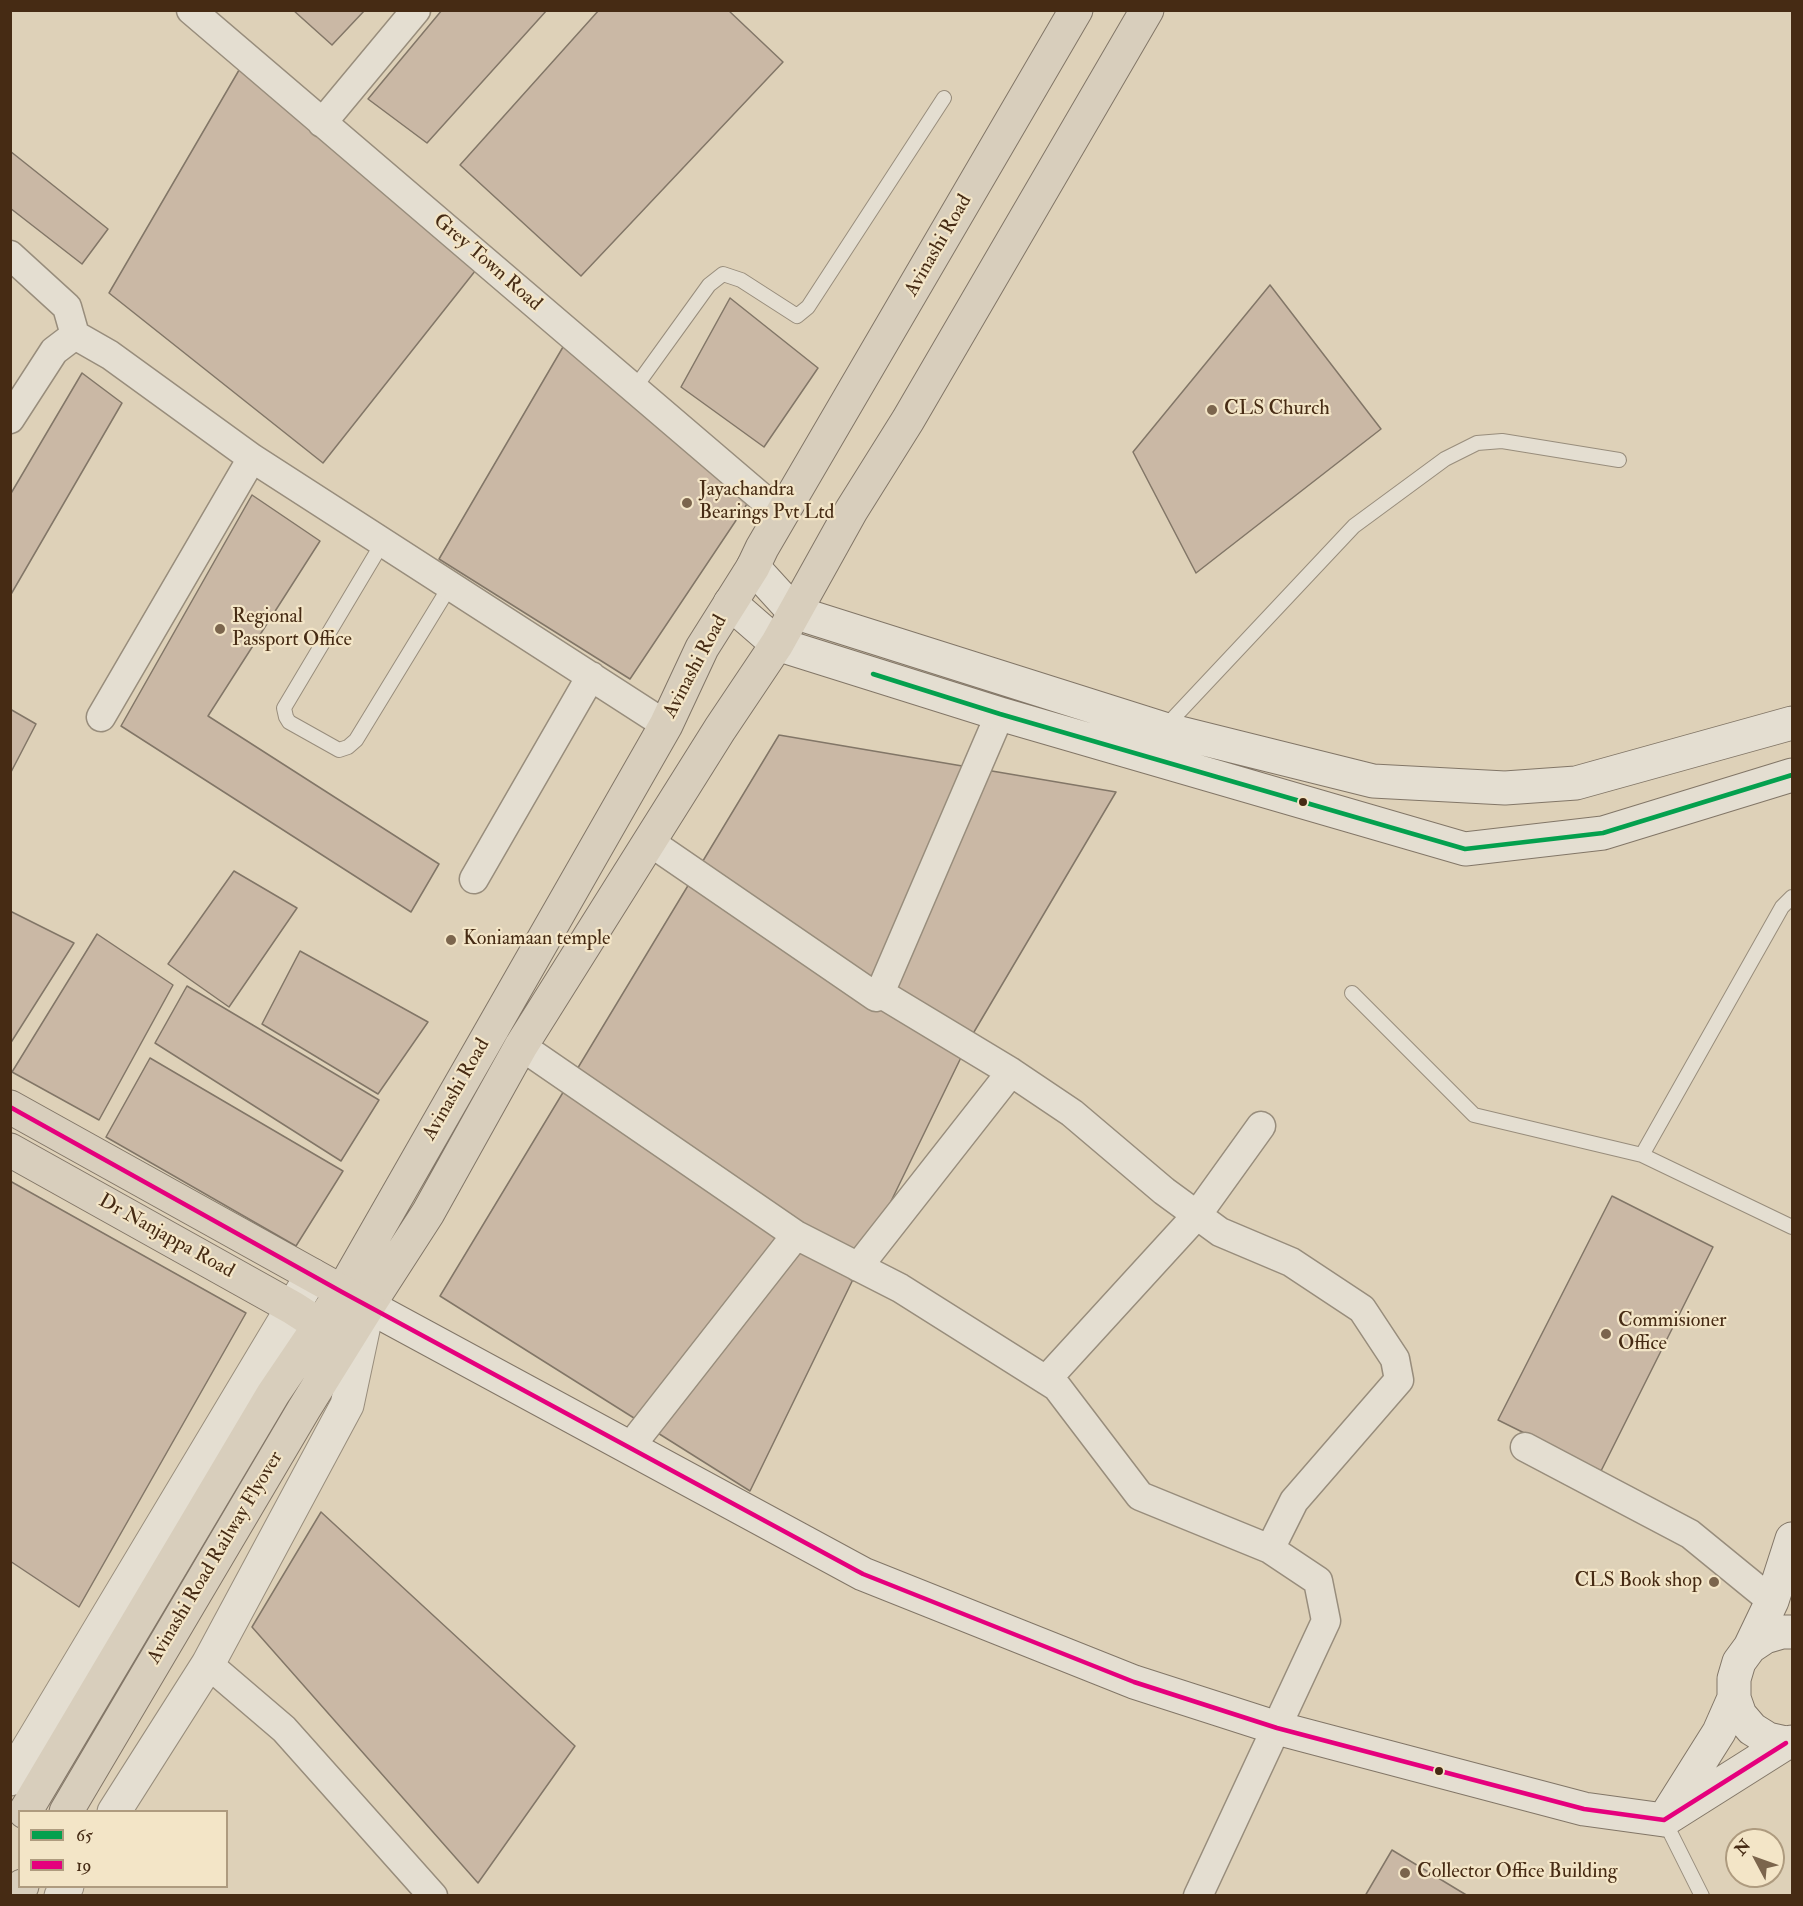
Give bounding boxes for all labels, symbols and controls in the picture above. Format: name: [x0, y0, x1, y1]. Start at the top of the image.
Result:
street label: Avinashi Road: [900, 191, 978, 301]
street label: Grey Town Road: [428, 209, 546, 317]
place label: CLS Church: [1224, 398, 1330, 422]
marker: CLS Church: [1205, 403, 1219, 417]
place label: Jayachandra Bearings Pvt Ltd: [699, 479, 834, 526]
marker: Jayachandra Bearings Pvt Ltd: [680, 496, 694, 510]
place label: Regional Passport Office: [232, 606, 352, 653]
street label: Avinashi Road: [659, 611, 733, 723]
marker: Regional Passport Office: [213, 622, 227, 636]
unlabelled marker: [1297, 796, 1309, 808]
place label: Koniamaan temple: [463, 928, 610, 952]
marker: Koniamaan temple: [444, 933, 458, 947]
street label: Avinashi Road: [418, 1035, 496, 1145]
street label: Dr Nanjappa Road: [94, 1190, 238, 1284]
place label: Commisioner Office: [1618, 1310, 1726, 1357]
marker: Commisioner Office: [1599, 1327, 1613, 1341]
street label: Avinashi Road Railway Flyover: [143, 1447, 289, 1669]
place label: CLS Book shop: [1574, 1570, 1702, 1594]
marker: CLS Book shop: [1707, 1575, 1721, 1589]
unlabelled marker: [1433, 1765, 1445, 1777]
legend: [18, 1810, 228, 1888]
text: 65: [76, 1824, 93, 1847]
north arrow: [1725, 1828, 1785, 1888]
text: N: [1731, 1836, 1755, 1859]
text: 19: [76, 1854, 92, 1877]
place label: Collector Office Building: [1417, 1861, 1618, 1885]
marker: Collector Office Building: [1398, 1866, 1412, 1880]

